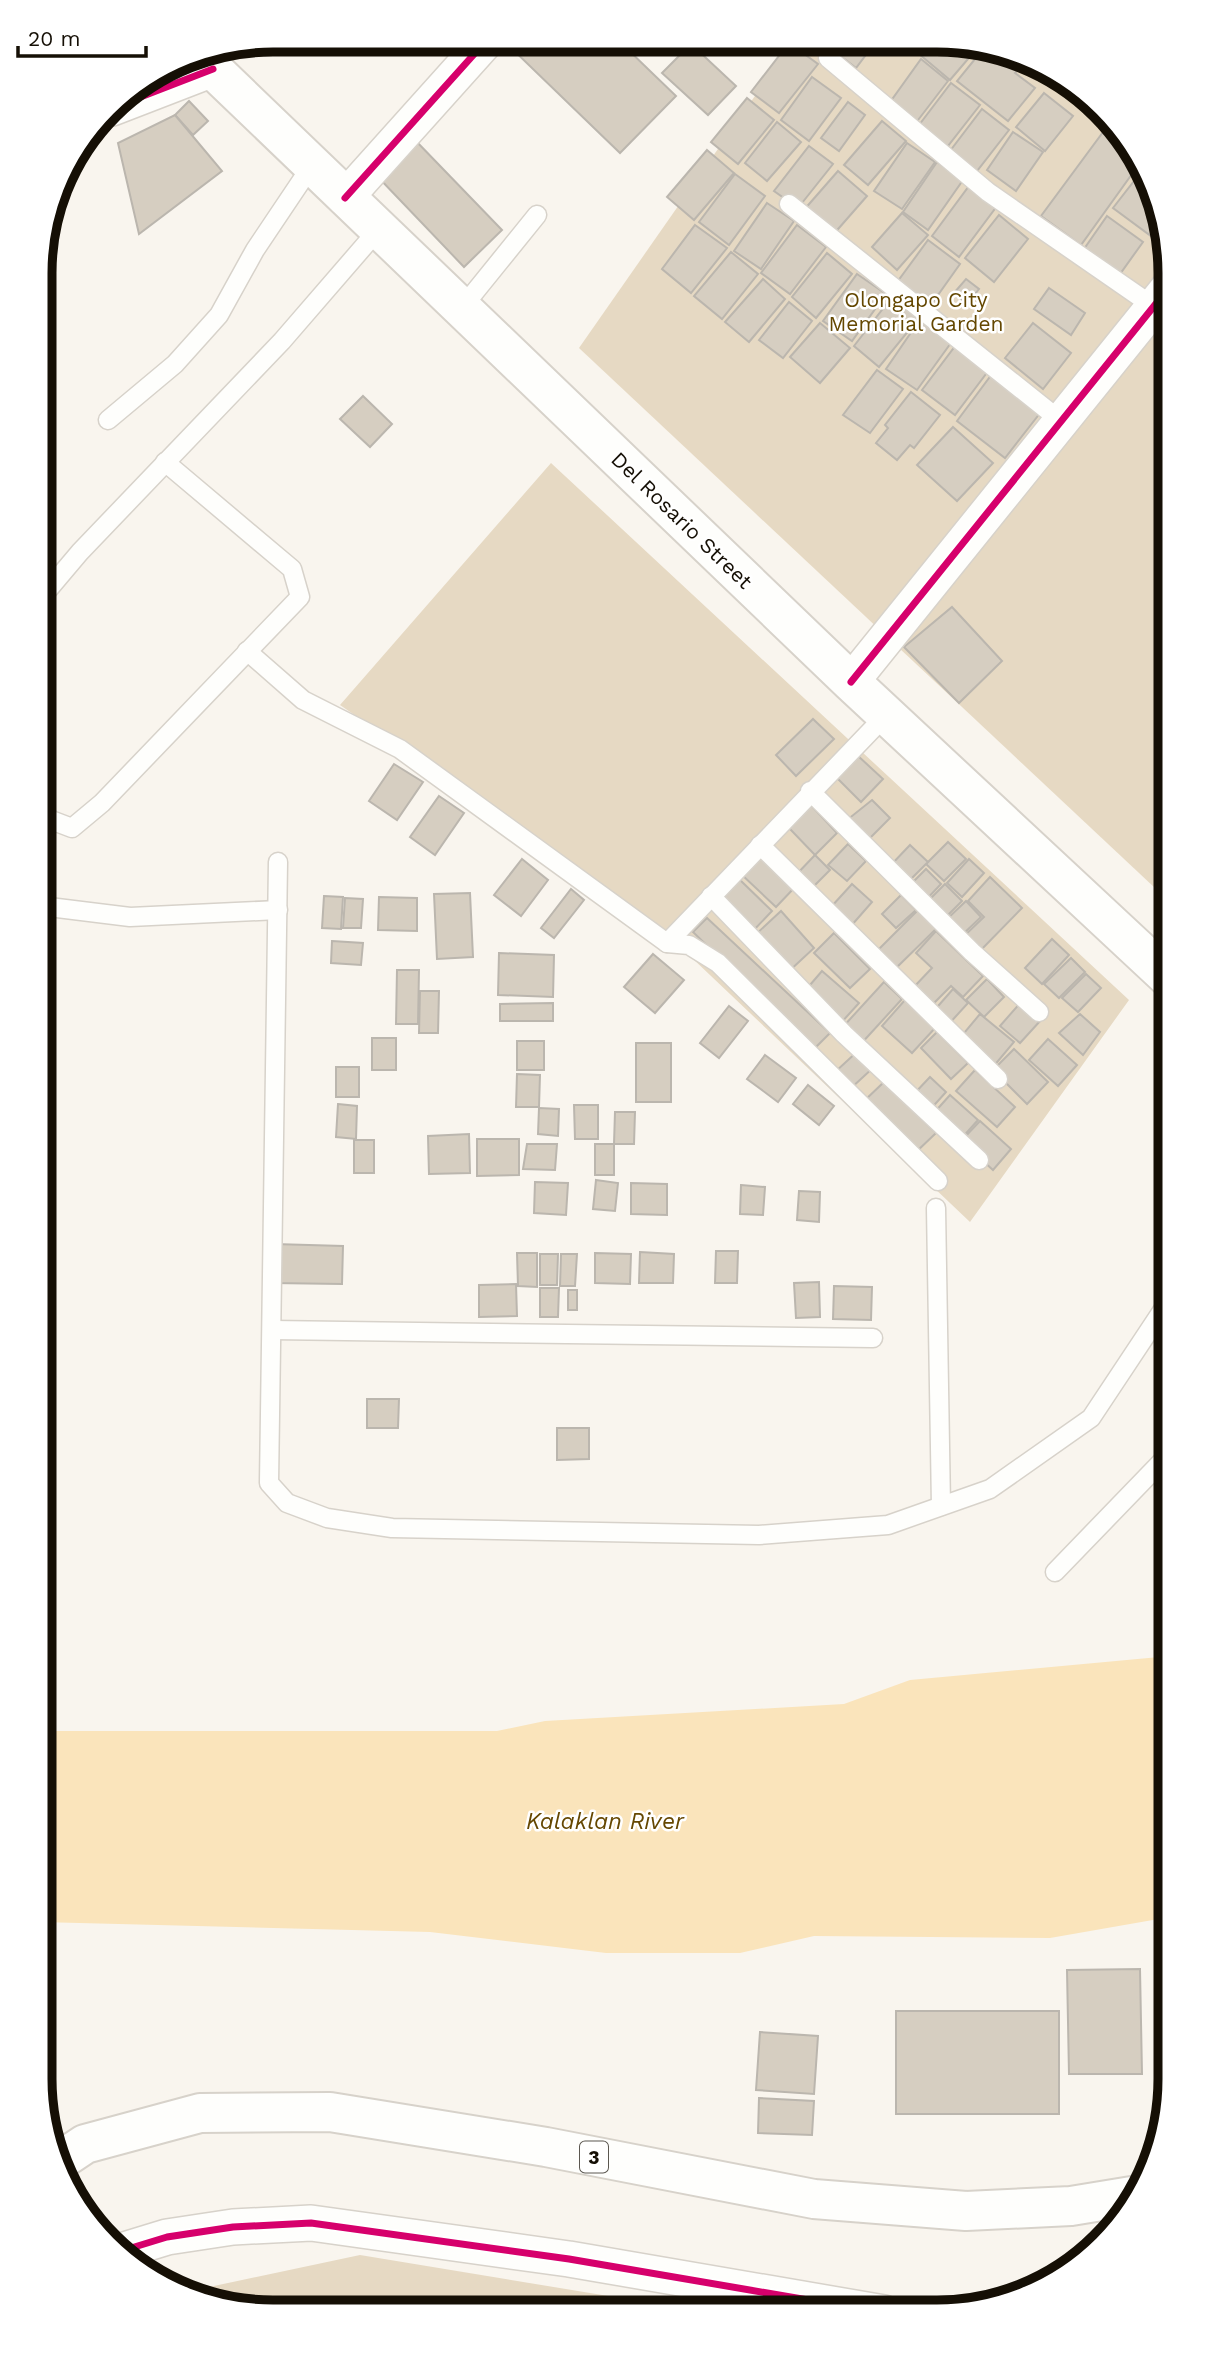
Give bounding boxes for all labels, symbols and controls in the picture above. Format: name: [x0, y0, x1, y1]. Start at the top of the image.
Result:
scale bar: [18, 14, 145, 58]
text: 20 m: [28, 26, 80, 51]
park label: Olongapo City Memorial Garden: [829, 287, 1004, 336]
street label: Del Rosario Street: [606, 446, 758, 594]
water label: Kalaklan River: [526, 1808, 685, 1835]
road number: 3: [580, 2142, 608, 2172]

